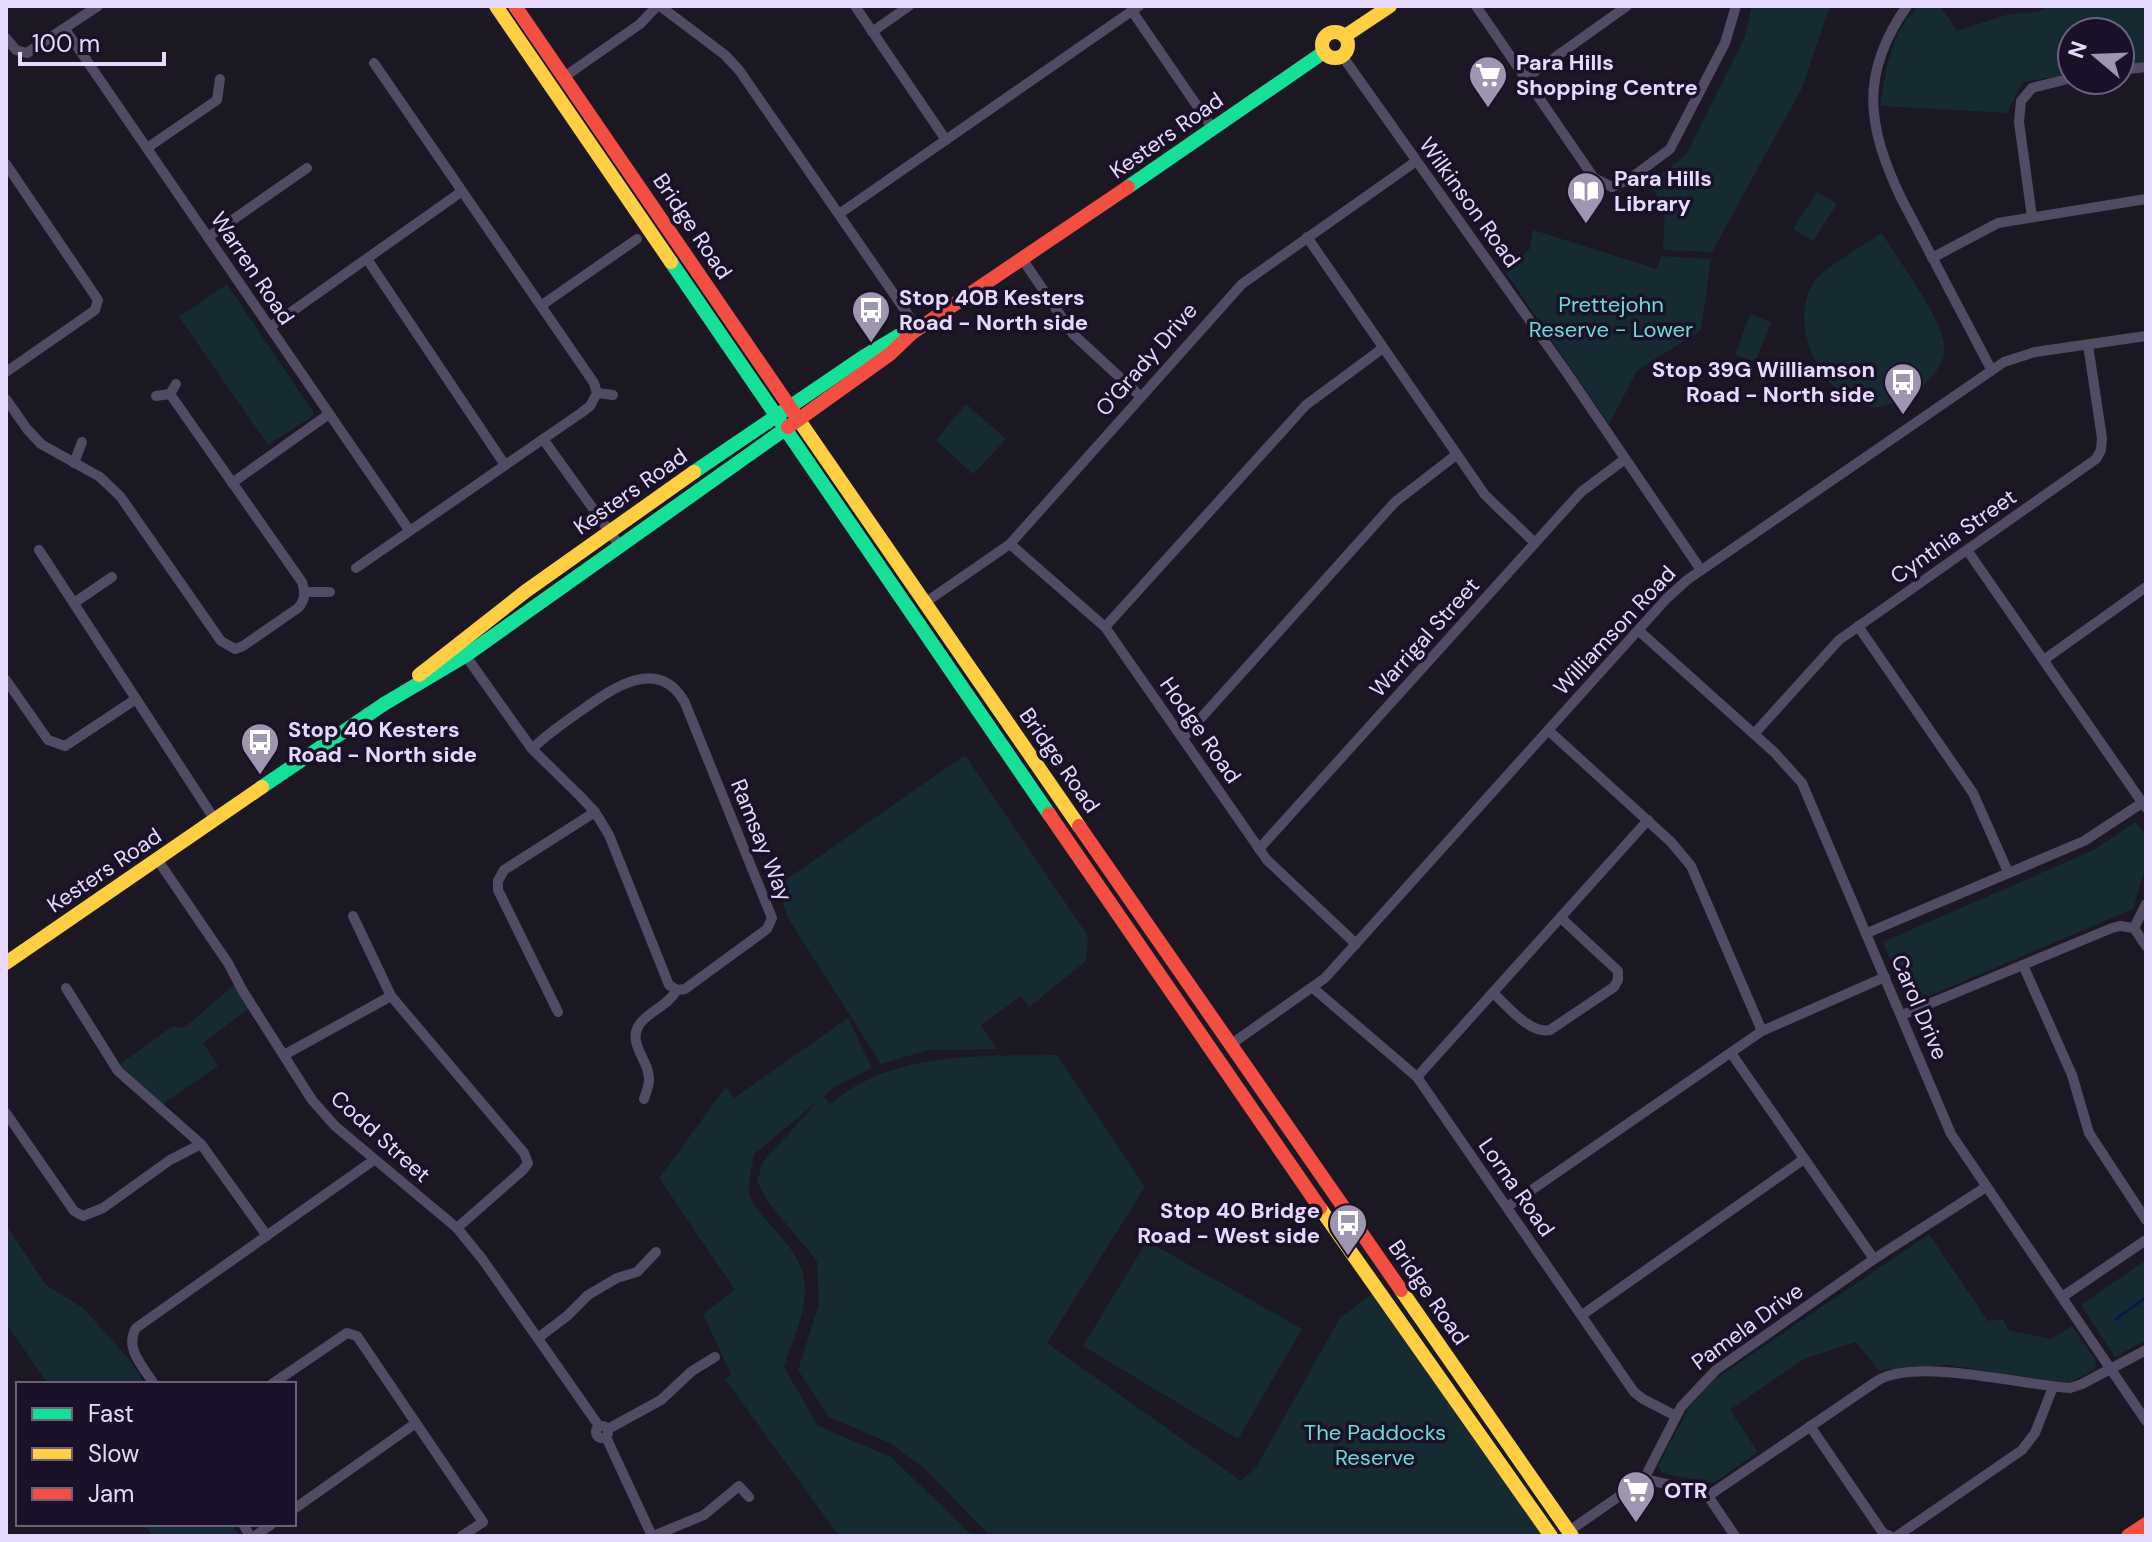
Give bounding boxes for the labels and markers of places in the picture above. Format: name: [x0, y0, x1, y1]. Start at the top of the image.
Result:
place label: Para Hills Shopping Centre: [1516, 48, 1698, 102]
supermarket icon: Para Hills Shopping Centre: [1467, 54, 1509, 109]
place label: Para Hills Library: [1614, 164, 1712, 218]
library icon: Para Hills Library: [1565, 170, 1607, 225]
place label: Stop 40B Kesters Road - North side: [899, 283, 1088, 337]
bus stop icon: Stop 40B Kesters Road - North side: [850, 289, 892, 344]
place label: Stop 39G Williamson Road - North side: [1652, 355, 1875, 409]
bus stop icon: Stop 39G Williamson Road - North side: [1882, 361, 1924, 416]
place label: Stop 40 Kesters Road - North side: [288, 715, 477, 769]
bus stop icon: Stop 40 Kesters Road - North side: [239, 721, 281, 776]
place label: Stop 40 Bridge Road - West side: [1137, 1196, 1320, 1250]
bus stop icon: Stop 40 Bridge Road - West side: [1327, 1202, 1369, 1257]
supermarket icon: OTR: [1615, 1469, 1657, 1524]
place label: OTR: [1664, 1476, 1708, 1505]

